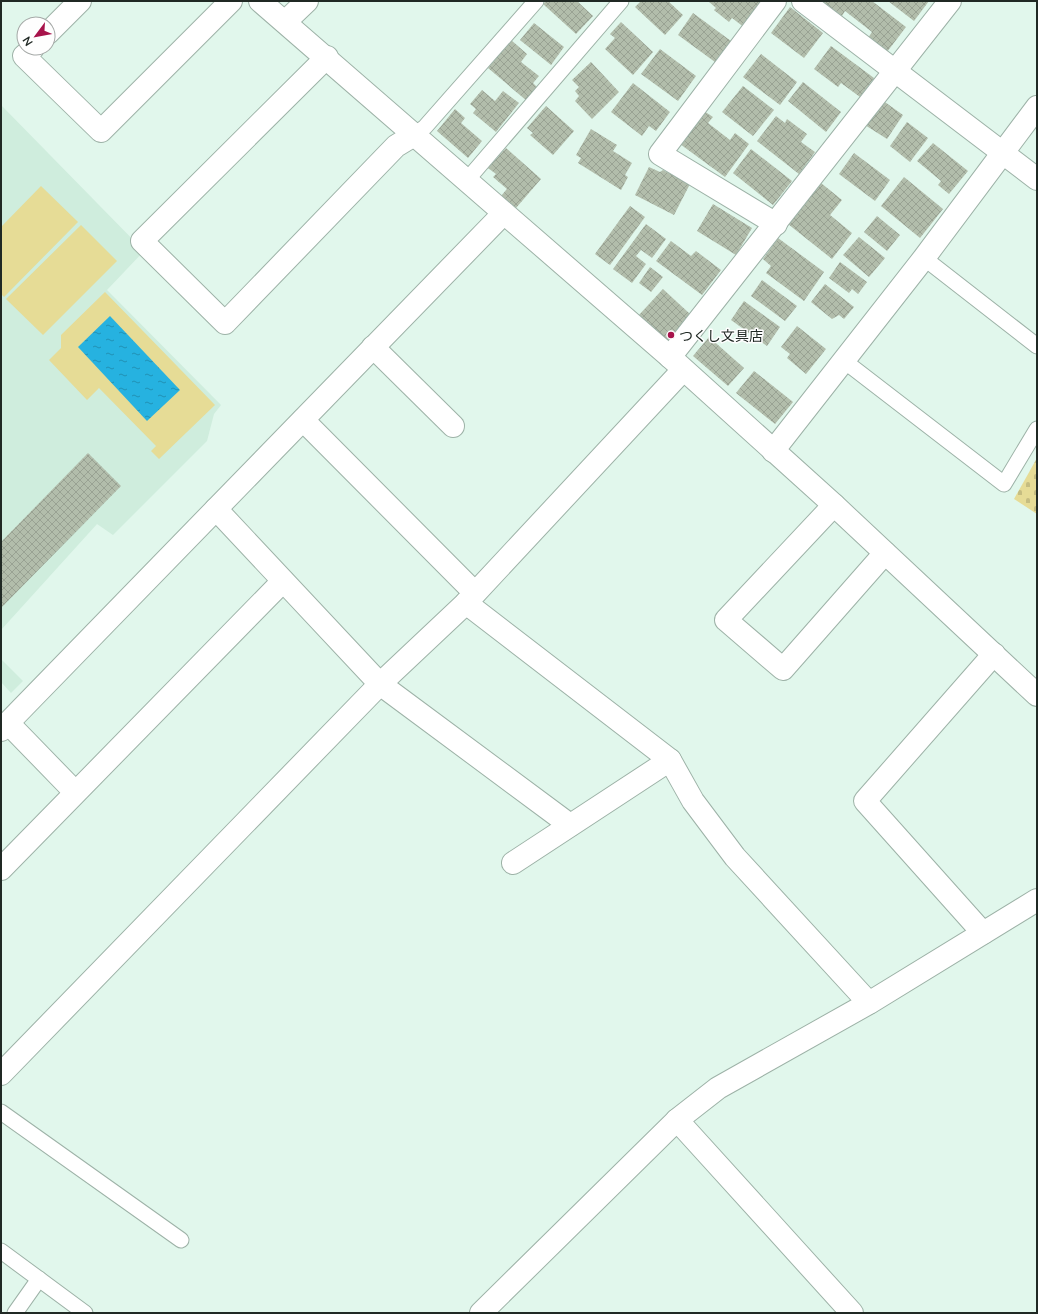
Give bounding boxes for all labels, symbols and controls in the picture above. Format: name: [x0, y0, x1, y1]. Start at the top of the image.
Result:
north arrow: [16, 16, 56, 56]
text: N: [19, 35, 35, 49]
place label: つくし文具店: [679, 327, 763, 344]
marker: つくし文具店: [666, 330, 676, 340]

